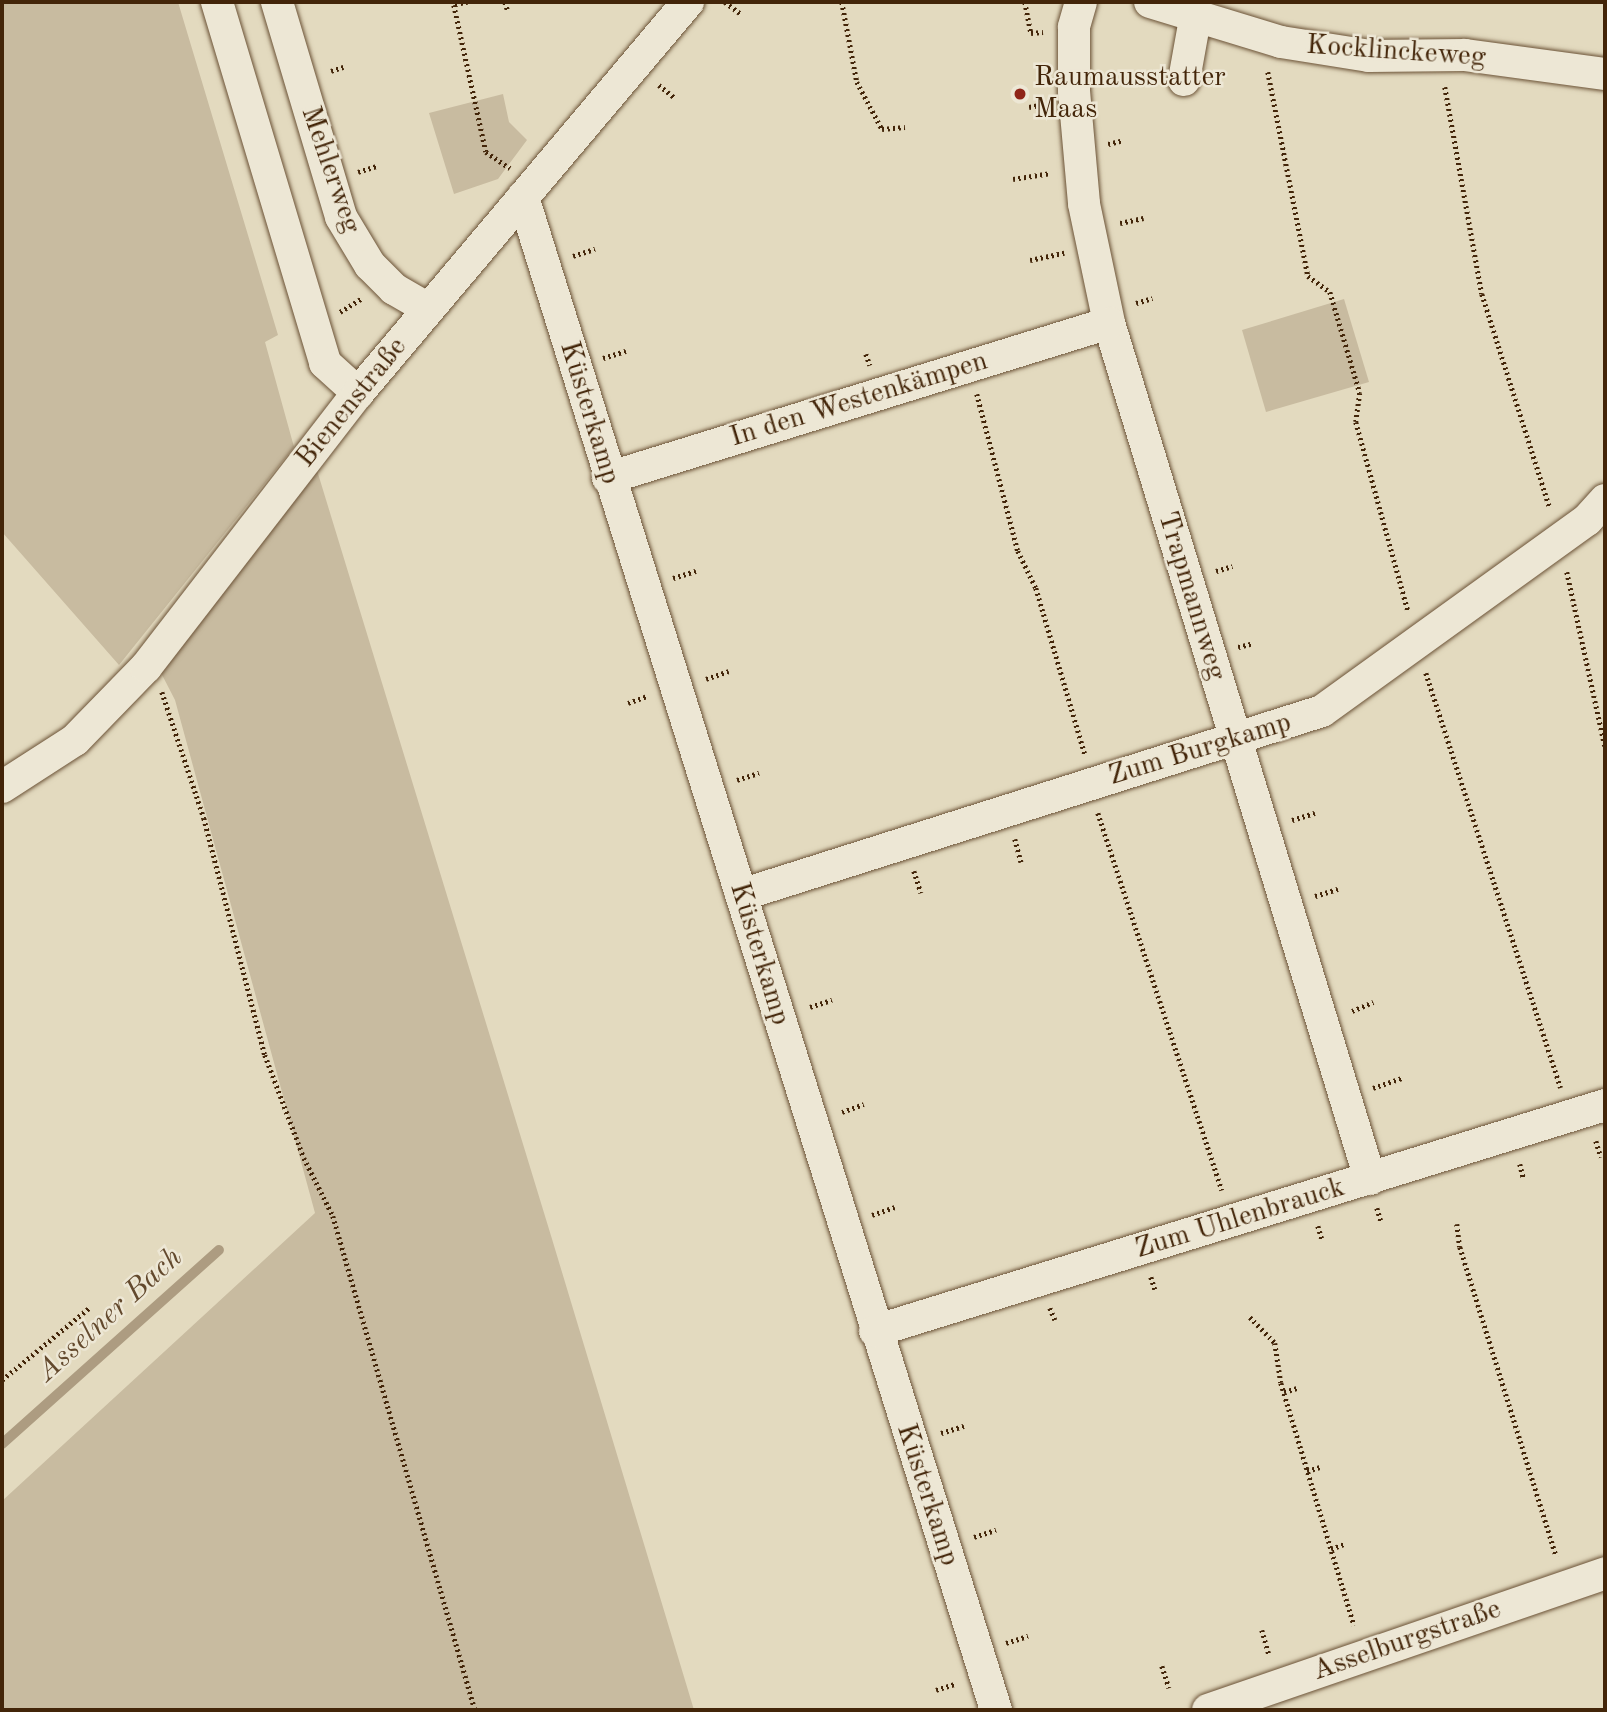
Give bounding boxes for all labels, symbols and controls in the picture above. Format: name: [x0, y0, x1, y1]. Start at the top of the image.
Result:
street label: Kocklinckeweg: [1305, 29, 1487, 75]
place label: Raumausstatter Maas: [1034, 61, 1226, 127]
marker: Raumausstatter Maas: [1012, 86, 1028, 102]
street label: Mehlerweg: [293, 102, 367, 238]
street label: Bienenstraße: [289, 331, 415, 475]
street label: Küsterkamp: [551, 338, 627, 488]
street label: In den Westenkämpen: [726, 345, 992, 455]
street label: Trapmannweg: [1149, 508, 1233, 684]
street label: Zum Burgkamp: [1105, 706, 1295, 794]
street label: Küsterkamp: [721, 879, 797, 1029]
street label: Zum Uhlenbrauck: [1131, 1171, 1349, 1267]
water label: Asselner Bach: [30, 1240, 190, 1390]
street label: Küsterkamp: [888, 1420, 966, 1570]
street label: Asselburgstraße: [1308, 1593, 1506, 1689]

